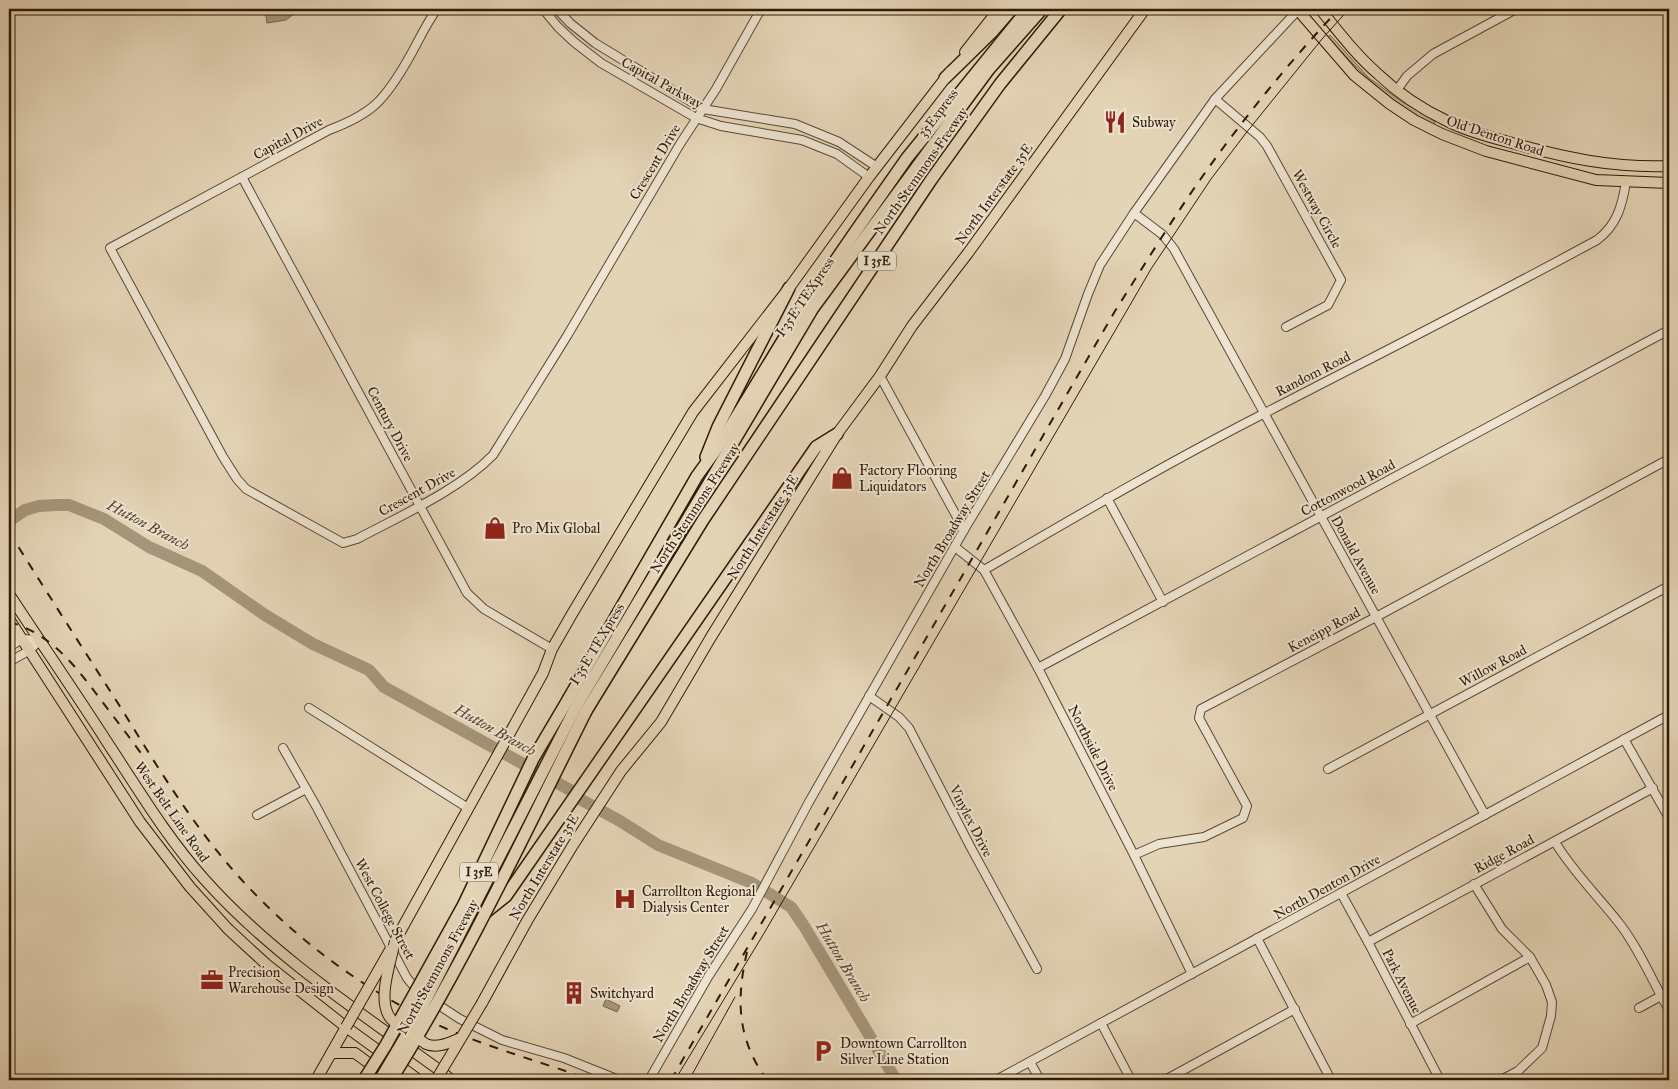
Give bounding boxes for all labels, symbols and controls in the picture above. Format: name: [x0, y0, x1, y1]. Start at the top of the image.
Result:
street label: Capital Parkway: [618, 54, 706, 113]
street label: 35Express: [914, 85, 962, 141]
street label: North Stemmons Freeway: [870, 104, 972, 238]
restaurant icon: Subway: [1102, 109, 1128, 135]
street label: Old Denton Road: [1444, 112, 1546, 160]
street label: Capital Drive: [250, 113, 326, 163]
place label: Subway: [1132, 114, 1176, 131]
street label: Crescent Drive: [626, 121, 684, 203]
street label: North Interstate 35E: [951, 140, 1037, 248]
street label: Westway Circle: [1288, 167, 1346, 251]
road number: I 35E: [858, 252, 896, 270]
street label: I 35E TEXpress: [772, 254, 838, 340]
street label: Random Road: [1273, 348, 1353, 400]
street label: Century Drive: [363, 384, 417, 465]
street label: North Stemmons Freeway: [646, 439, 744, 576]
street label: Cottonwood Road: [1298, 456, 1398, 520]
place label: Factory Flooring Liquidators: [859, 462, 957, 496]
street label: Crescent Drive: [376, 464, 459, 520]
shop icon: Factory Flooring Liquidators: [829, 465, 855, 491]
street label: North Broadway Street: [910, 467, 994, 591]
street label: North Interstate 35E: [724, 471, 802, 583]
water label: Hutton Branch: [103, 495, 193, 555]
street label: Donald Avenue: [1327, 513, 1385, 598]
shop icon: Pro Mix Global: [482, 515, 508, 541]
place label: Pro Mix Global: [512, 520, 601, 537]
street label: I 35E TEXpress: [566, 600, 628, 688]
street label: Keneipp Road: [1285, 604, 1363, 656]
street label: Willow Road: [1456, 641, 1530, 691]
water label: Hutton Branch: [450, 700, 540, 760]
street label: Northside Drive: [1064, 702, 1122, 794]
street label: West Belt Line Road: [131, 758, 213, 866]
street label: Vinylex Drive: [945, 781, 996, 860]
street label: North Interstate 35E: [505, 811, 583, 923]
street label: Ridge Road: [1471, 831, 1537, 877]
street label: North Denton Drive: [1271, 851, 1383, 923]
street label: West College Street: [351, 856, 419, 962]
road number: I 35E: [460, 862, 498, 882]
place label: Carrollton Regional Dialysis Center: [642, 883, 756, 916]
hospital icon: Carrollton Regional Dialysis Center: [612, 886, 638, 912]
street label: North Stemmons Freeway: [394, 896, 482, 1038]
water label: Hutton Branch: [811, 918, 874, 1006]
street label: North Broadway Street: [649, 922, 733, 1046]
street label: Park Avenue: [1378, 946, 1426, 1016]
place label: Precision Warehouse Design: [228, 964, 334, 997]
office icon: Precision Warehouse Design: [199, 967, 225, 993]
building icon: Switchyard: [561, 980, 587, 1006]
place label: Switchyard: [590, 985, 654, 1002]
place label: Downtown Carrollton Silver Line Station: [840, 1035, 967, 1068]
parking icon: Downtown Carrollton Silver Line Station: [810, 1038, 836, 1064]

